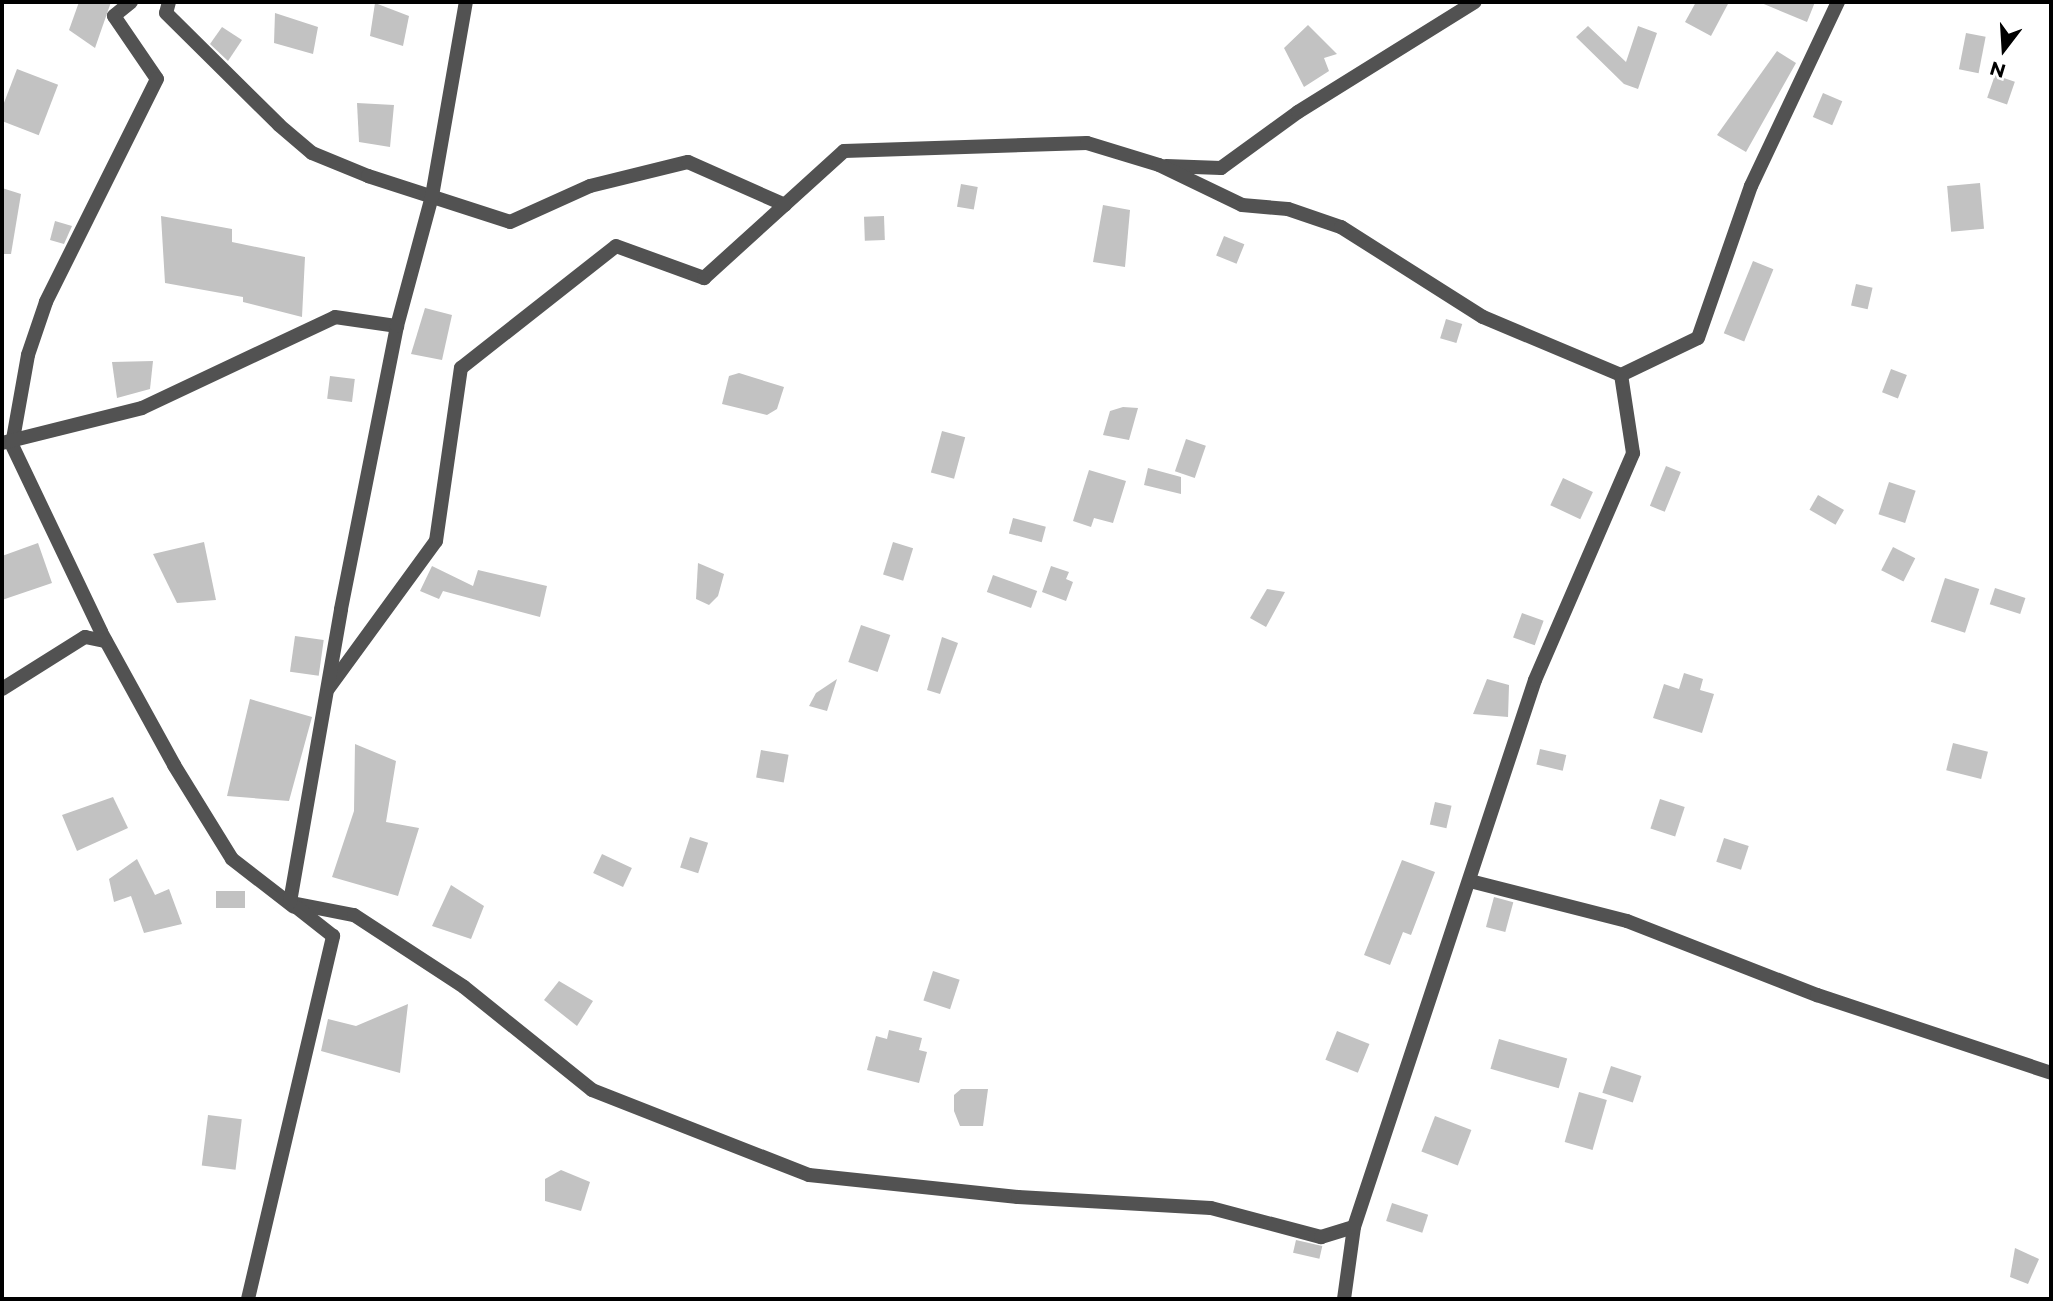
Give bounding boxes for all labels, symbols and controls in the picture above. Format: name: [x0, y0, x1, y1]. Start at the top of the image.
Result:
north arrow: [1969, 14, 2039, 84]
text: N: [1987, 56, 2008, 83]

